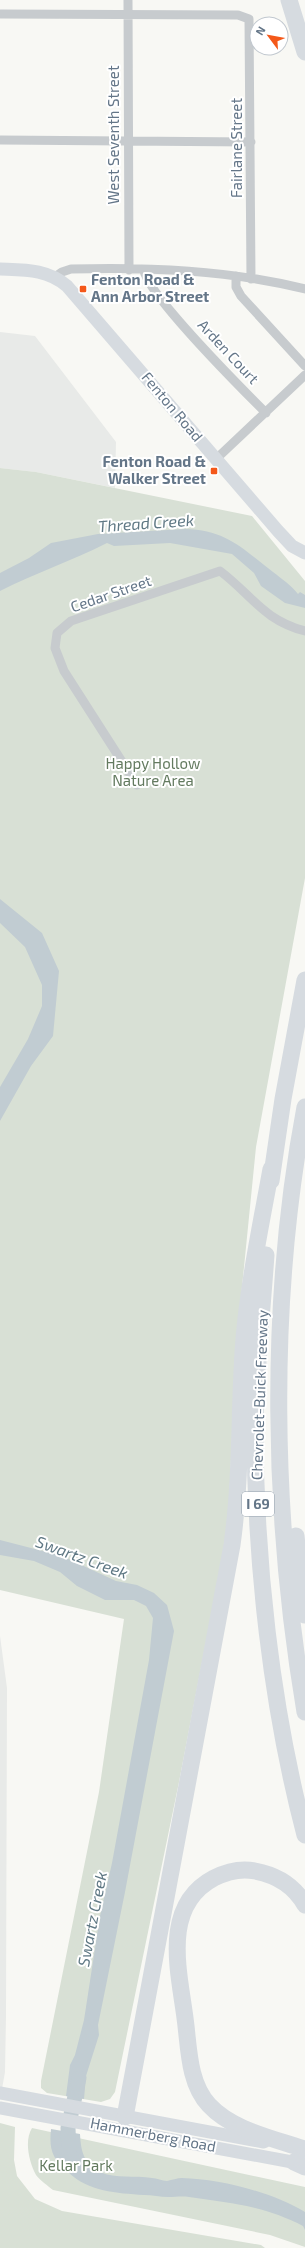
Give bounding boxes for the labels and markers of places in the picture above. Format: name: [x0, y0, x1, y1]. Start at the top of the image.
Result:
place label: Fenton Road & Ann Arbor Street: [91, 270, 209, 305]
marker: Fenton Road & Ann Arbor Street: [78, 284, 88, 294]
place label: Fenton Road & Walker Street: [102, 452, 207, 487]
marker: Fenton Road & Walker Street: [209, 466, 219, 476]

